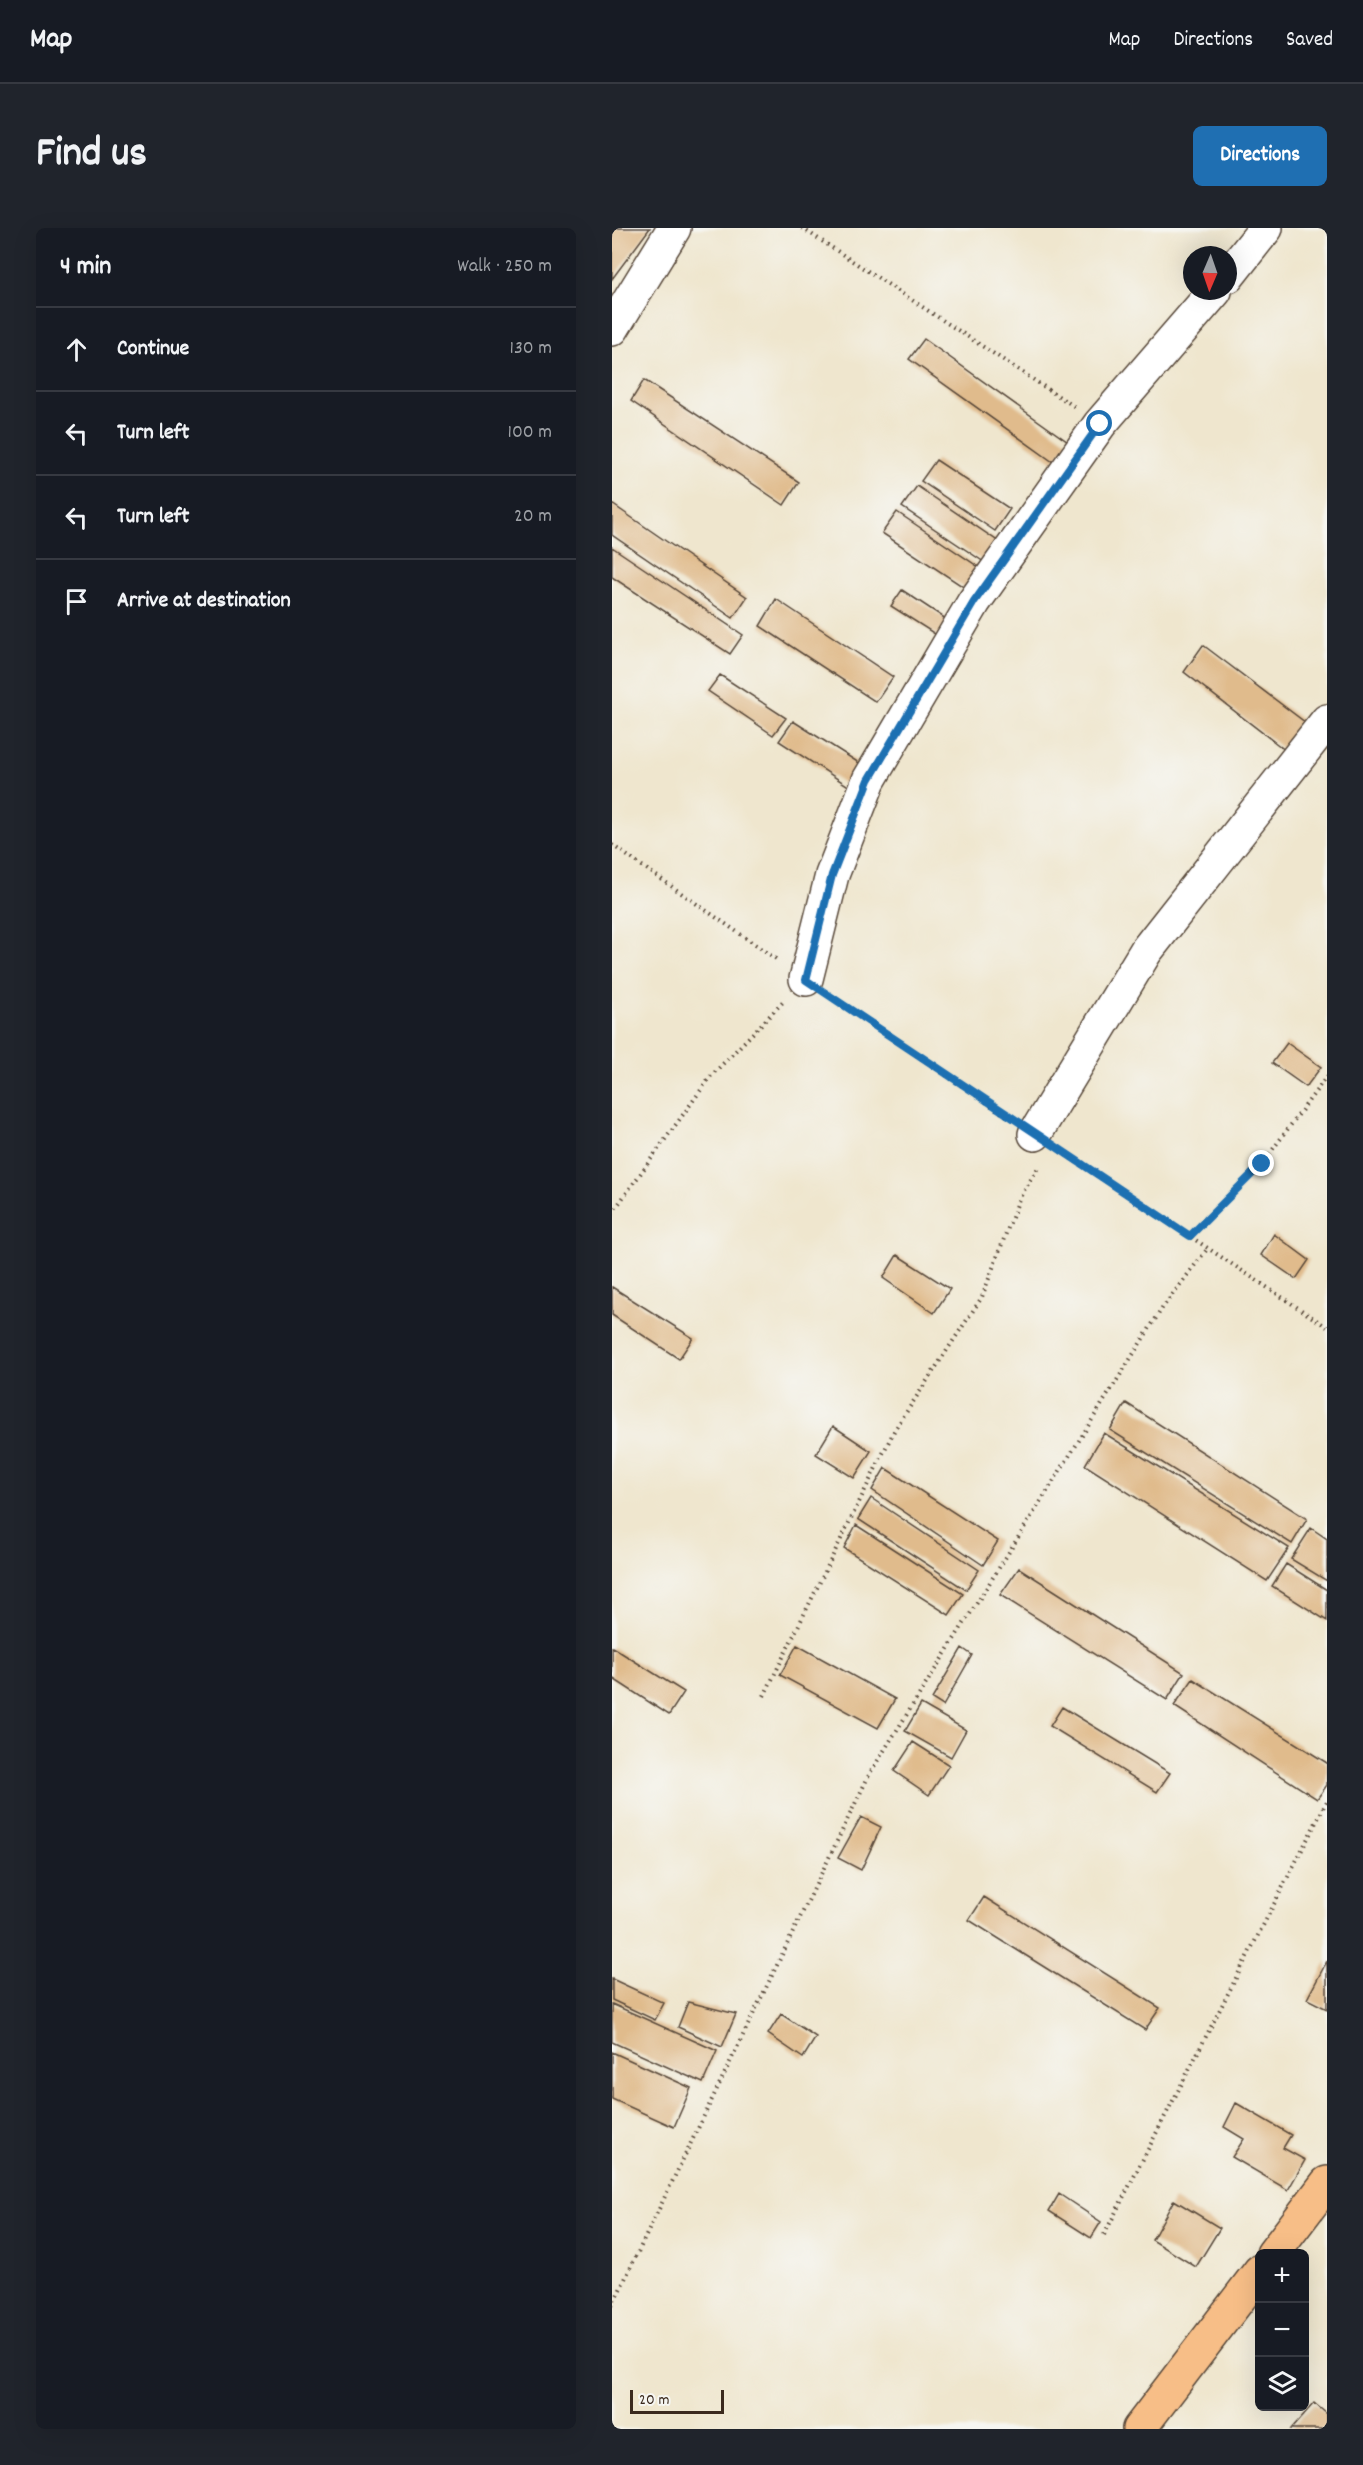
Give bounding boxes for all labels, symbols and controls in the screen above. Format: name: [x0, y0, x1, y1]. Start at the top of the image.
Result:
text: Map: [30, 21, 72, 61]
text: Map: [1109, 26, 1140, 56]
text: Directions: [1173, 26, 1253, 56]
text: Saved: [1286, 26, 1333, 56]
text: Find us: [36, 126, 147, 186]
button: Directions: [1193, 126, 1327, 186]
north arrow: [1183, 246, 1237, 300]
text: 4 min: [60, 249, 111, 286]
text: Walk · 250 m: [457, 253, 552, 281]
icon: ahead: [60, 333, 93, 366]
text: Continue: [117, 334, 189, 365]
text: 130 m: [510, 335, 552, 363]
route start: [1086, 410, 1112, 436]
icon: left: [60, 417, 93, 450]
text: Turn left: [117, 418, 189, 449]
text: 100 m: [508, 419, 552, 447]
icon: left: [60, 501, 93, 534]
text: Turn left: [117, 502, 189, 533]
text: 20 m: [514, 503, 552, 531]
icon: arrive: [60, 585, 93, 618]
text: Arrive at destination: [117, 586, 291, 617]
route end: [1248, 1150, 1274, 1176]
map controls: [1255, 2249, 1309, 2411]
button: +: [1255, 2249, 1309, 2303]
button: −: [1255, 2303, 1309, 2357]
button: layers: [1255, 2357, 1309, 2411]
scale bar: [630, 2387, 724, 2414]
text: 20 m: [639, 2389, 669, 2412]

